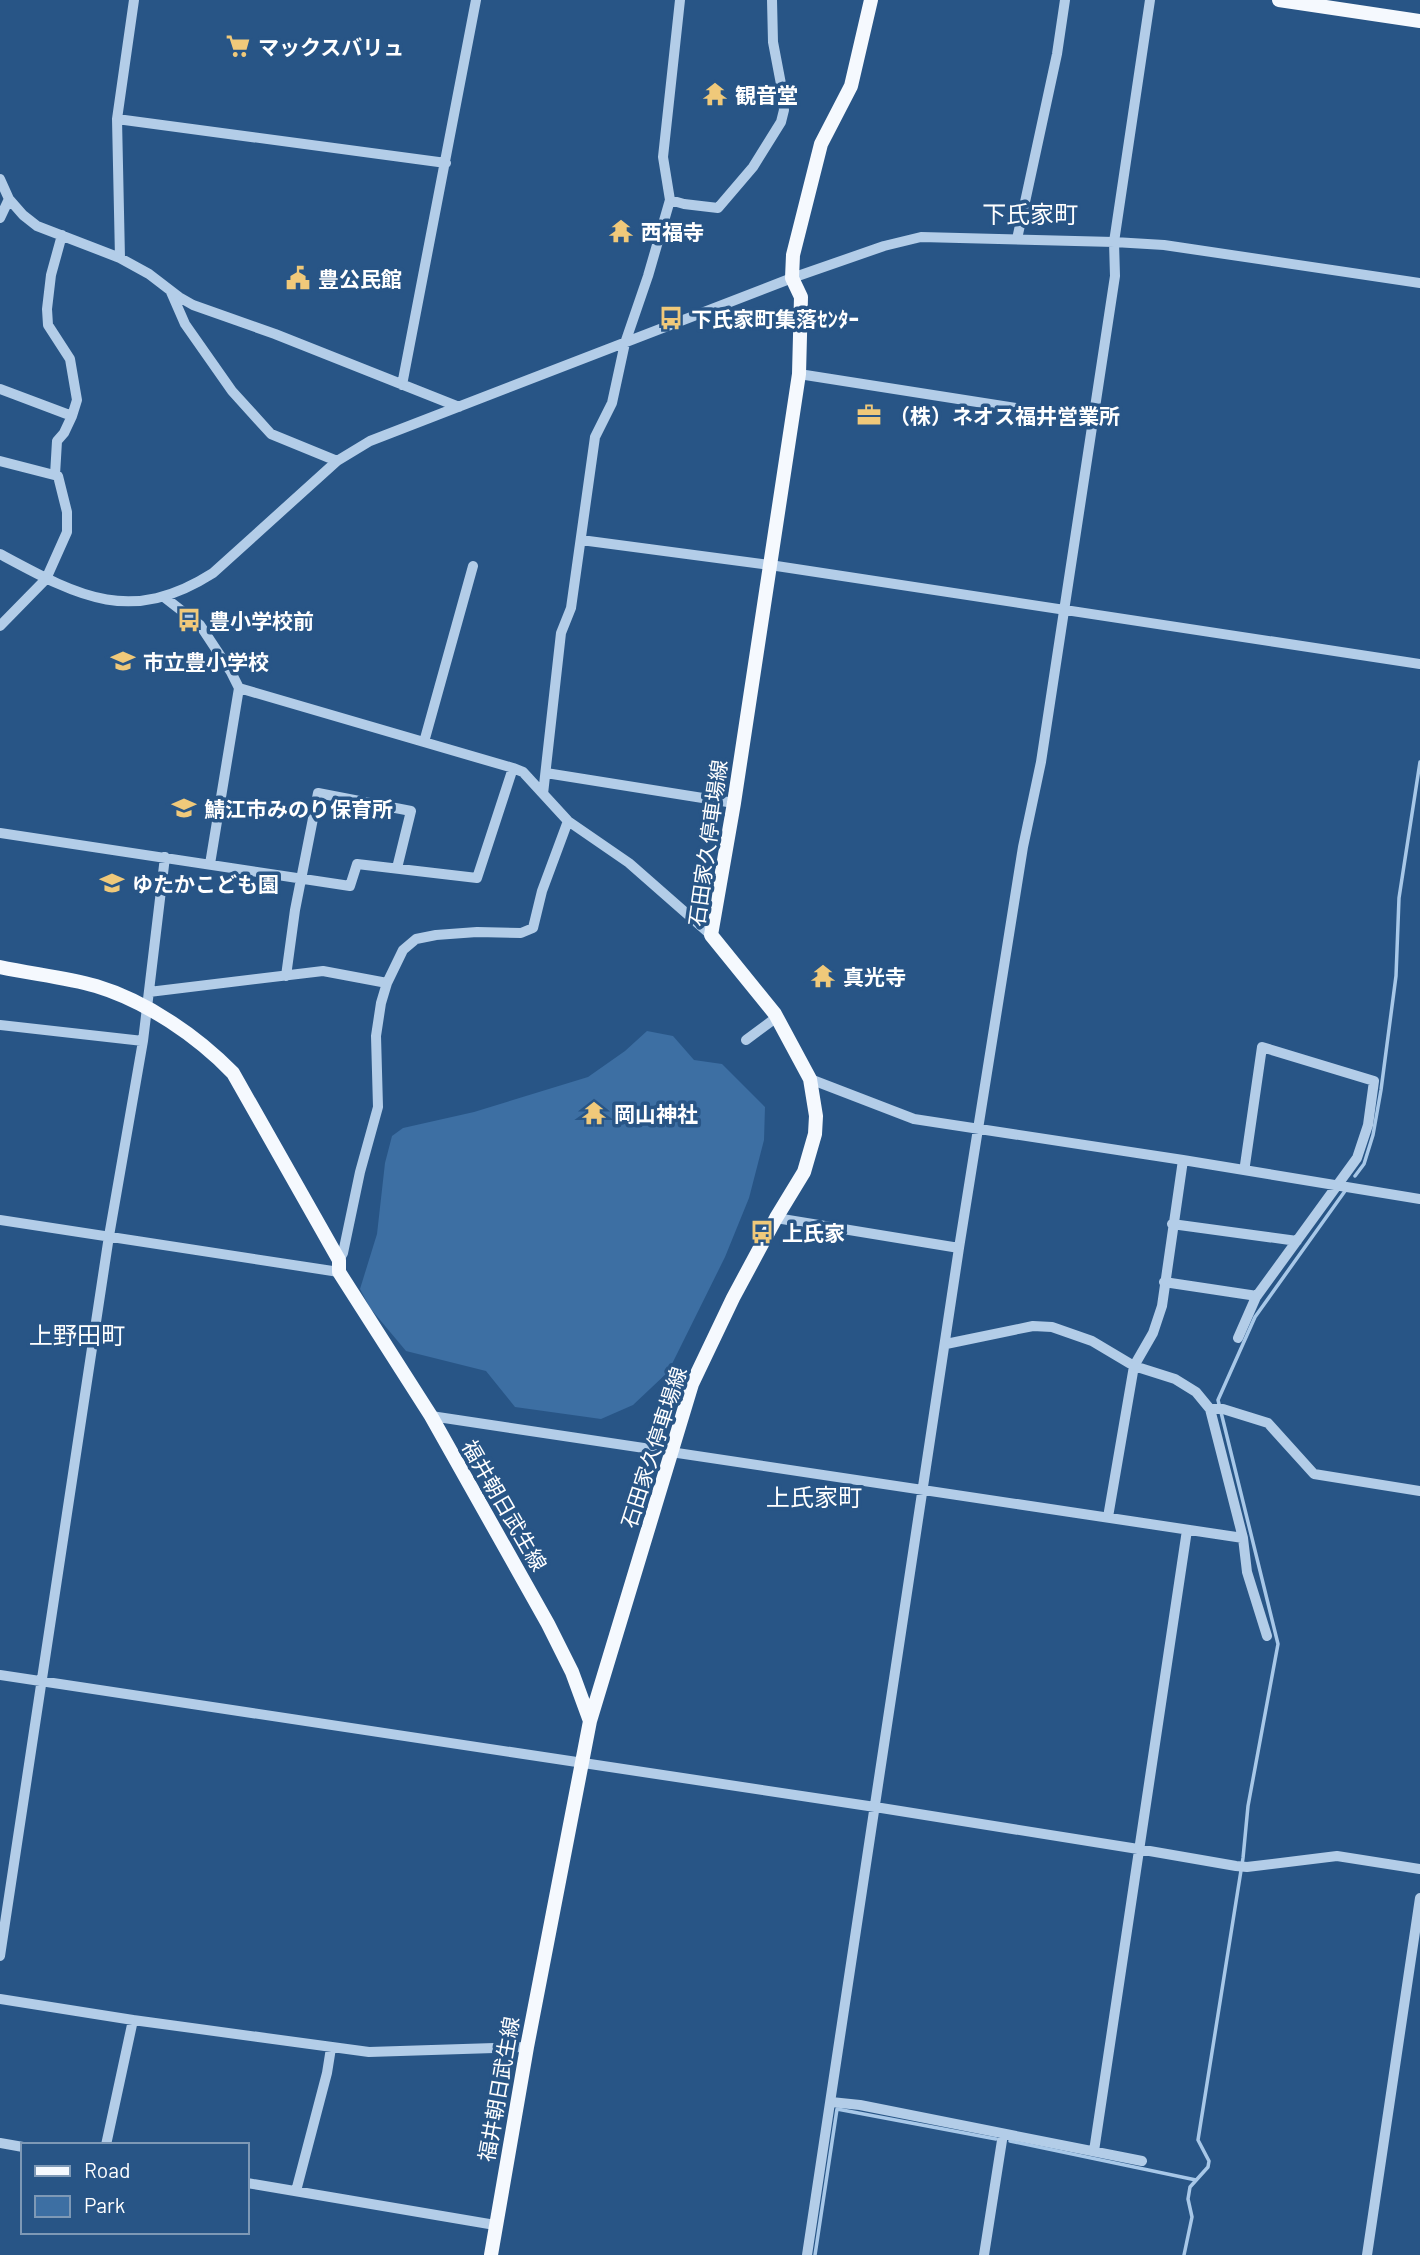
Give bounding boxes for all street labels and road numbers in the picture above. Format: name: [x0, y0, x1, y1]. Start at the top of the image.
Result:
street label: 石田家久停車場線: [683, 758, 731, 928]
street label: 石田家久停車場線: [615, 1363, 691, 1531]
street label: 福井朝日武生線: [457, 1435, 553, 1575]
street label: 福井朝日武生線: [473, 2014, 523, 2164]

